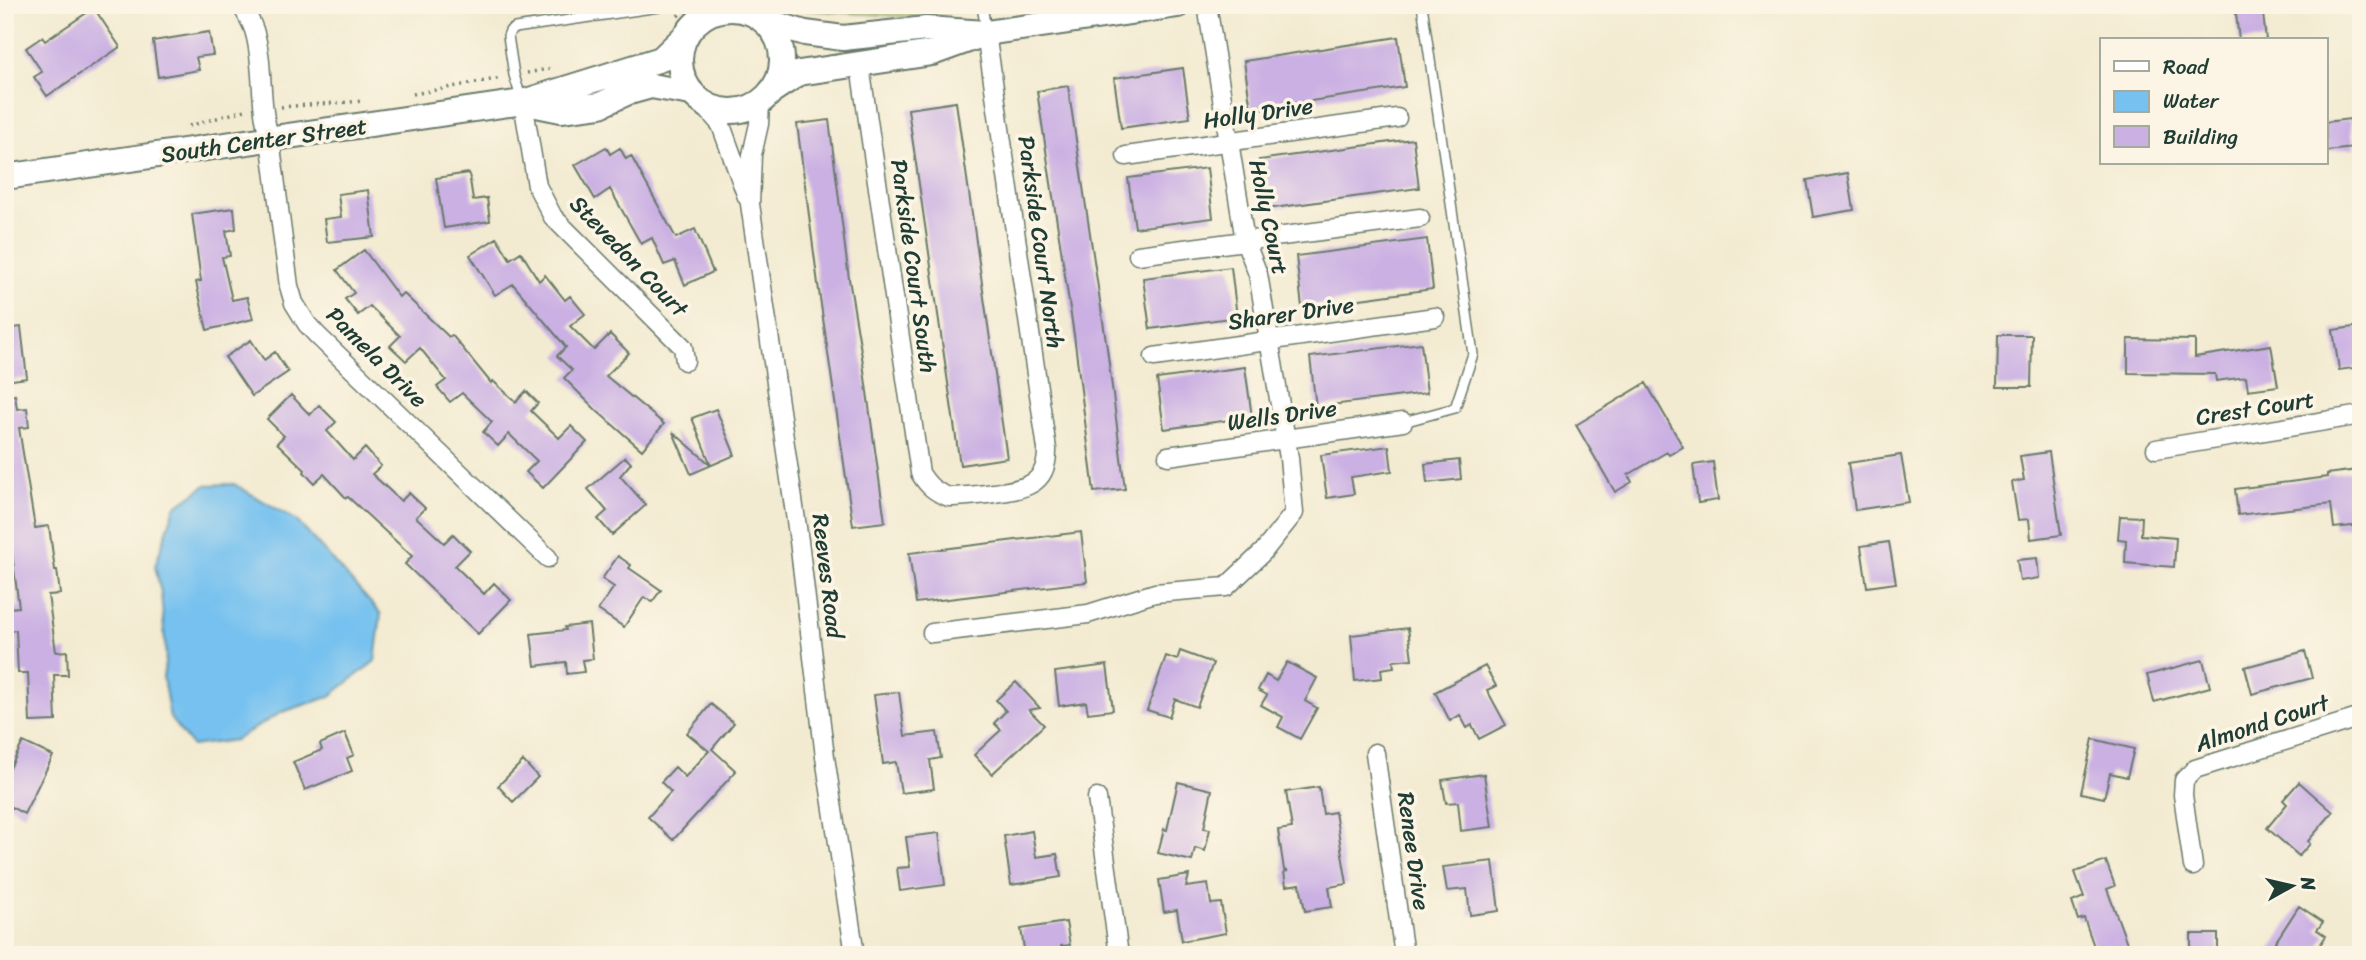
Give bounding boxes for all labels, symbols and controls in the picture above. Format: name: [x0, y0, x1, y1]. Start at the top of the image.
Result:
legend: [2100, 38, 2328, 164]
text: Road: [2163, 48, 2210, 86]
text: Water: [2163, 82, 2220, 120]
street label: Holly Drive: [1200, 85, 1316, 142]
street label: South Center Street: [158, 106, 370, 175]
text: Building: [2163, 118, 2239, 156]
street label: Parkside Court North: [1005, 133, 1076, 351]
street label: Holly Court: [1236, 156, 1301, 278]
street label: Parkside Court South: [878, 157, 949, 376]
street label: Stevedon Court: [559, 185, 699, 329]
street label: Sharer Drive: [1225, 284, 1357, 343]
street label: Pamela Drive: [316, 296, 438, 418]
street label: Crest Court: [2193, 379, 2317, 438]
street label: Wells Drive: [1225, 388, 1340, 443]
street label: Reeves Road: [800, 511, 856, 643]
street label: Almond Court: [2189, 682, 2336, 765]
street label: Renee Drive: [1385, 789, 1442, 913]
north arrow: [2258, 852, 2328, 922]
text: N: [2291, 874, 2326, 893]

